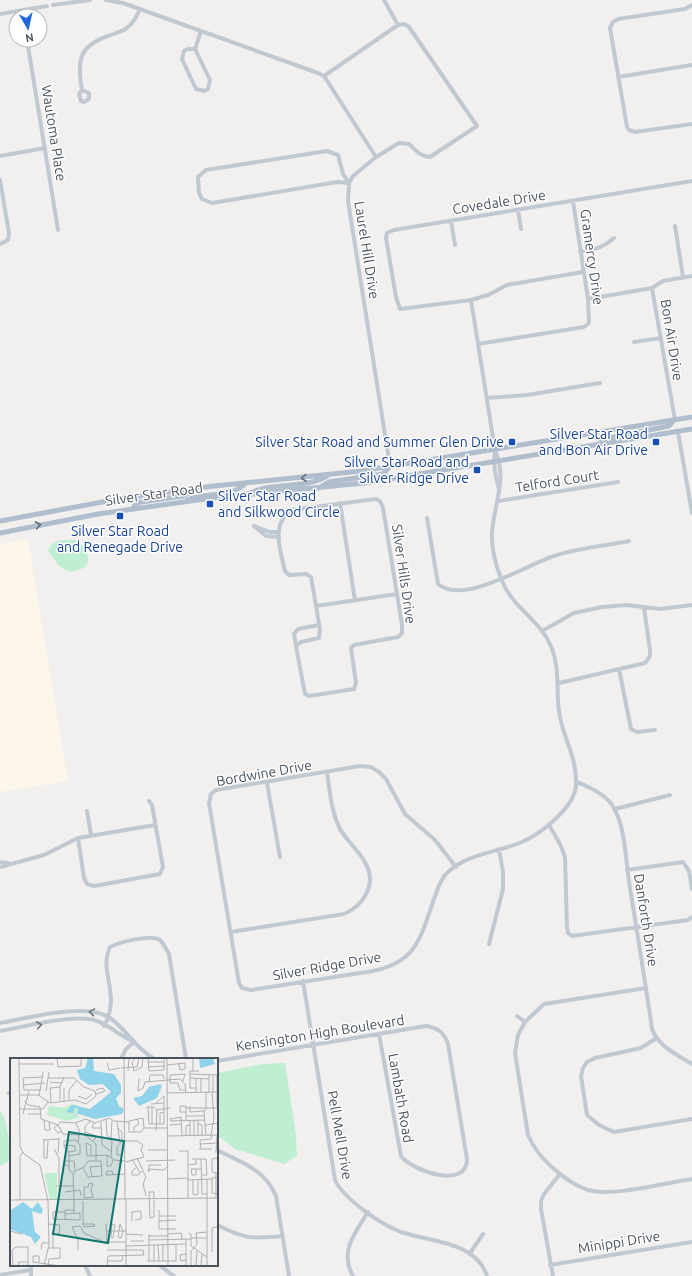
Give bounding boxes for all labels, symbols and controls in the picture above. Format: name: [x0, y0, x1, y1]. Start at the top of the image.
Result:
north arrow: [8, 8, 48, 48]
text: N: [25, 31, 35, 44]
street label: Wautoma Place: [38, 84, 70, 182]
street label: Covedale Drive: [451, 187, 547, 217]
street label: Laurel Hill Drive: [351, 200, 383, 300]
street label: Gramercy Drive: [577, 208, 607, 306]
street label: Bon Air Drive: [658, 298, 686, 382]
place label: Silver Star Road and Bon Air Drive: [539, 426, 648, 458]
place label: Silver Star Road and Summer Glen Drive: [255, 434, 504, 450]
marker: Silver Star Road and Summer Glen Drive: [507, 437, 517, 447]
marker: Silver Star Road and Bon Air Drive: [651, 437, 661, 447]
place label: Silver Star Road and Silver Ridge Drive: [344, 454, 469, 486]
marker: Silver Star Road and Silver Ridge Drive: [472, 465, 482, 475]
street label: Telford Court: [514, 466, 600, 495]
one-way arrow: [301, 473, 307, 482]
street label: Silver Star Road: [104, 479, 204, 509]
place label: Silver Star Road and Silkwood Circle: [218, 488, 340, 520]
marker: Silver Star Road and Silkwood Circle: [205, 499, 215, 509]
marker: Silver Star Road and Renegade Drive: [115, 511, 125, 521]
one-way arrow: [35, 521, 41, 530]
place label: Silver Star Road and Renegade Drive: [57, 523, 183, 555]
street label: Silver Hills Drive: [389, 523, 419, 625]
street label: Bordwine Drive: [215, 757, 313, 789]
street label: Danforth Drive: [631, 872, 661, 968]
street label: Silver Ridge Drive: [272, 949, 382, 983]
one-way arrow: [89, 1008, 96, 1017]
street label: Kensington High Boulevard: [234, 1012, 406, 1054]
one-way arrow: [35, 1021, 42, 1030]
street label: Lambath Road: [385, 1052, 417, 1144]
inset map: [10, 1058, 218, 1266]
street label: Pell Mell Drive: [324, 1089, 356, 1181]
street label: Minippi Drive: [577, 1228, 661, 1256]

